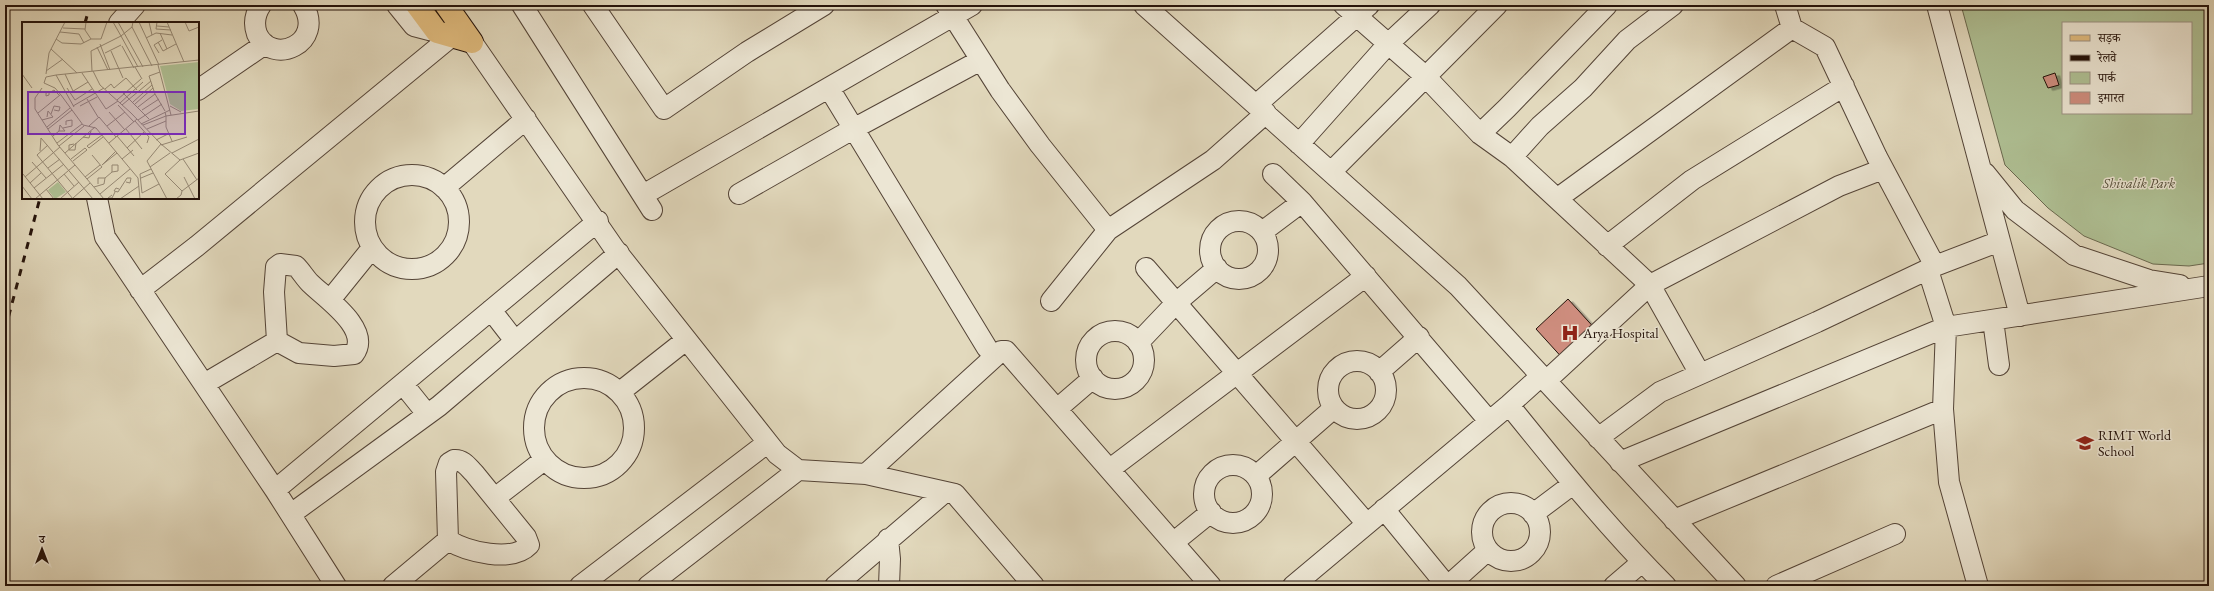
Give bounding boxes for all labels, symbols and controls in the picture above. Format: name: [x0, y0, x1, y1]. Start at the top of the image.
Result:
inset map: [22, 22, 199, 199]
legend: [2062, 22, 2192, 114]
text: सड़क: [2097, 30, 2122, 46]
text: रेलवे: [2096, 50, 2117, 66]
text: पार्क: [2097, 70, 2117, 86]
text: इमारत: [2097, 90, 2125, 106]
park label: Shivalik Park: [2102, 174, 2176, 192]
hospital icon: Arya Hospital: [1560, 323, 1580, 343]
place label: Arya Hospital: [1582, 324, 1659, 342]
place label: RIMT World School: [2098, 426, 2172, 460]
school or university icon: RIMT World School: [2075, 433, 2095, 453]
north arrow: [22, 529, 62, 569]
text: उ: [38, 532, 46, 546]

